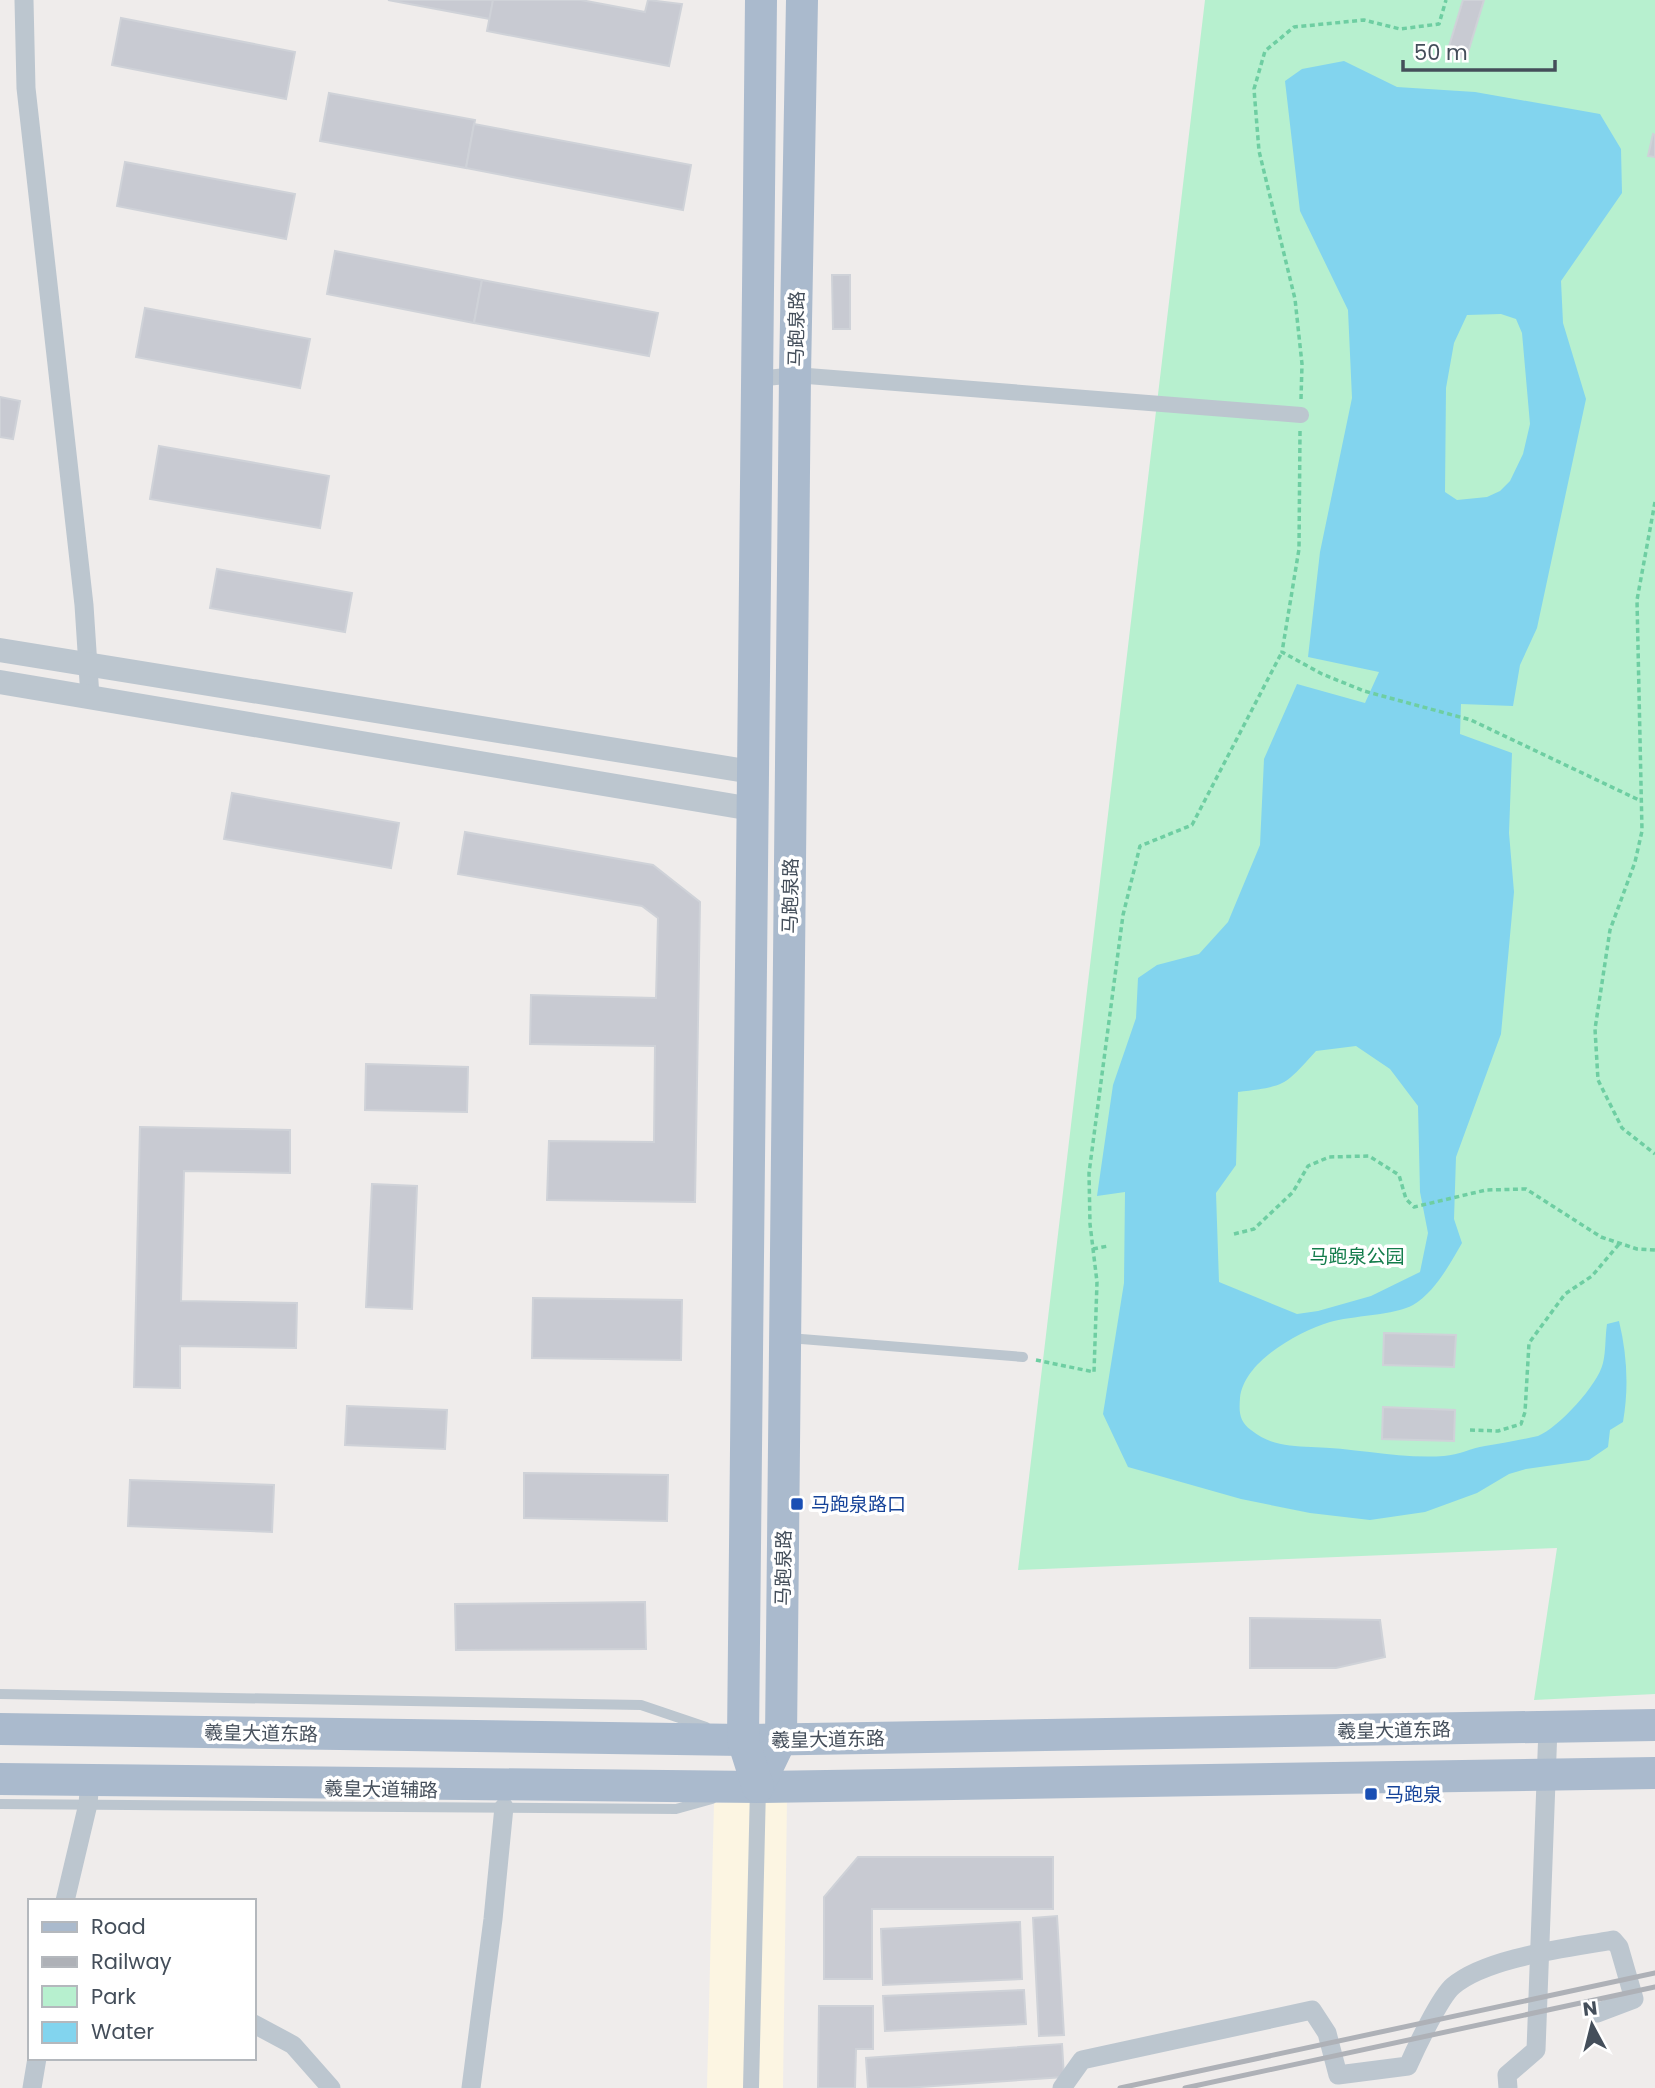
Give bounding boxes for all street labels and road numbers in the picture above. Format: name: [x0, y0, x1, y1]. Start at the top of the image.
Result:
street label: 马跑泉路: [782, 291, 811, 367]
street label: 马跑泉路: [776, 858, 805, 934]
street label: 马跑泉路: [769, 1530, 798, 1606]
street label: 羲皇大道东路: [1337, 1716, 1451, 1745]
street label: 羲皇大道东路: [204, 1719, 318, 1748]
street label: 羲皇大道东路: [771, 1725, 885, 1754]
street label: 羲皇大道辅路: [324, 1775, 438, 1804]

